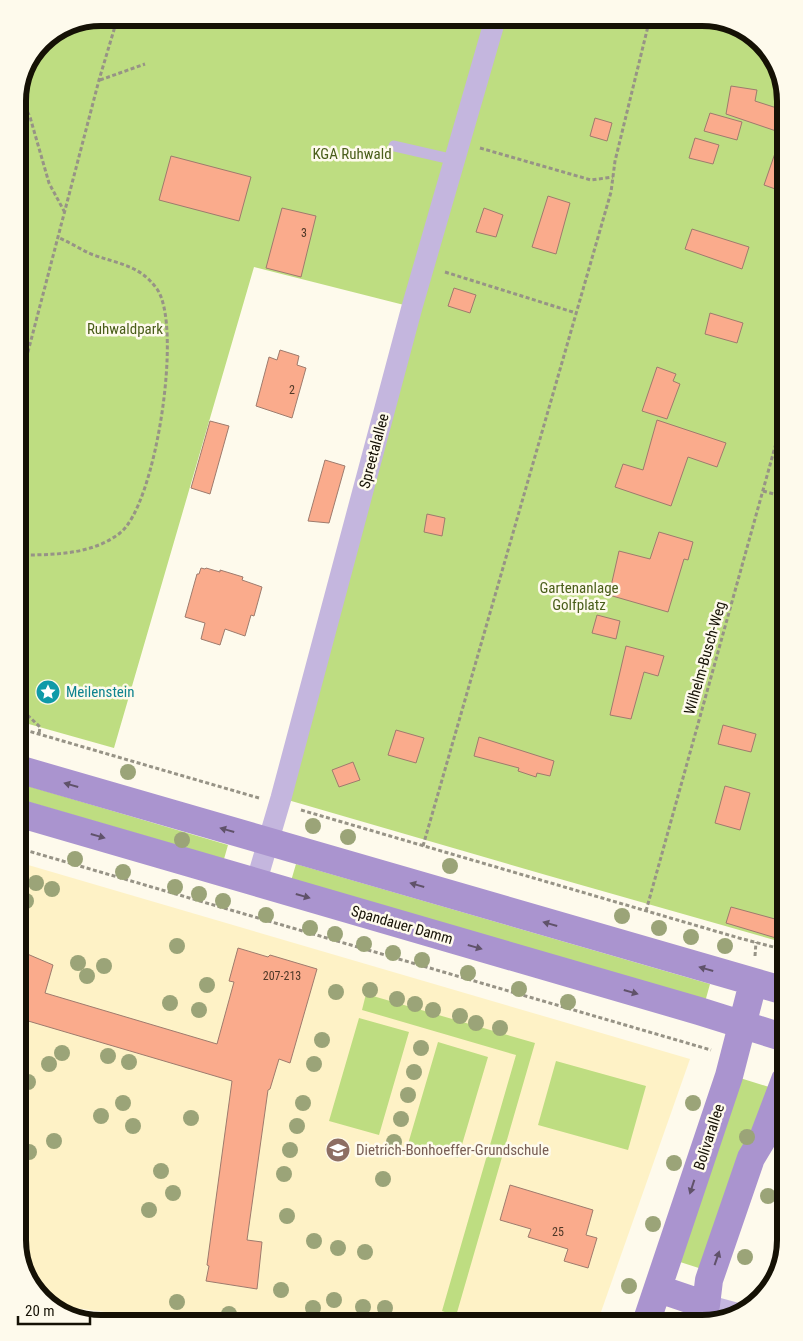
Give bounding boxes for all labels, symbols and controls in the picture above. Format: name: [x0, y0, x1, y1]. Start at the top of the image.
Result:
park label: KGA Ruhwald: [312, 145, 392, 163]
house number: 3: [301, 226, 307, 240]
park label: Ruhwaldpark: [87, 320, 163, 338]
house number: 2: [289, 383, 295, 397]
street label: Spreetalallee: [355, 412, 393, 490]
park label: Gartenanlage Golfplatz: [539, 579, 619, 614]
street label: Wilhelm-Busch-Weg: [680, 599, 730, 717]
place icon: Meilenstein: [35, 679, 61, 705]
place label: Meilenstein: [66, 683, 135, 701]
one-way arrow: [63, 780, 78, 788]
one-way arrow: [219, 826, 234, 834]
one-way arrow: [91, 833, 106, 841]
one-way arrow: [409, 881, 424, 889]
one-way arrow: [295, 893, 310, 901]
street label: Spandauer Damm: [349, 902, 455, 948]
one-way arrow: [542, 919, 557, 927]
one-way arrow: [468, 943, 483, 951]
one-way arrow: [699, 965, 714, 973]
house number: 207-213: [263, 969, 301, 983]
one-way arrow: [624, 988, 639, 996]
street label: Bolivarallee: [690, 1102, 728, 1172]
school or university icon: Dietrich-Bonhoeffer-Grundschule: [325, 1137, 351, 1163]
place label: Dietrich-Bonhoeffer-Grundschule: [356, 1141, 549, 1159]
one-way arrow: [688, 1179, 696, 1194]
house number: 25: [552, 1225, 564, 1239]
one-way arrow: [714, 1250, 721, 1265]
scale bar: [18, 1294, 90, 1326]
text: 20 m: [25, 1302, 55, 1320]

